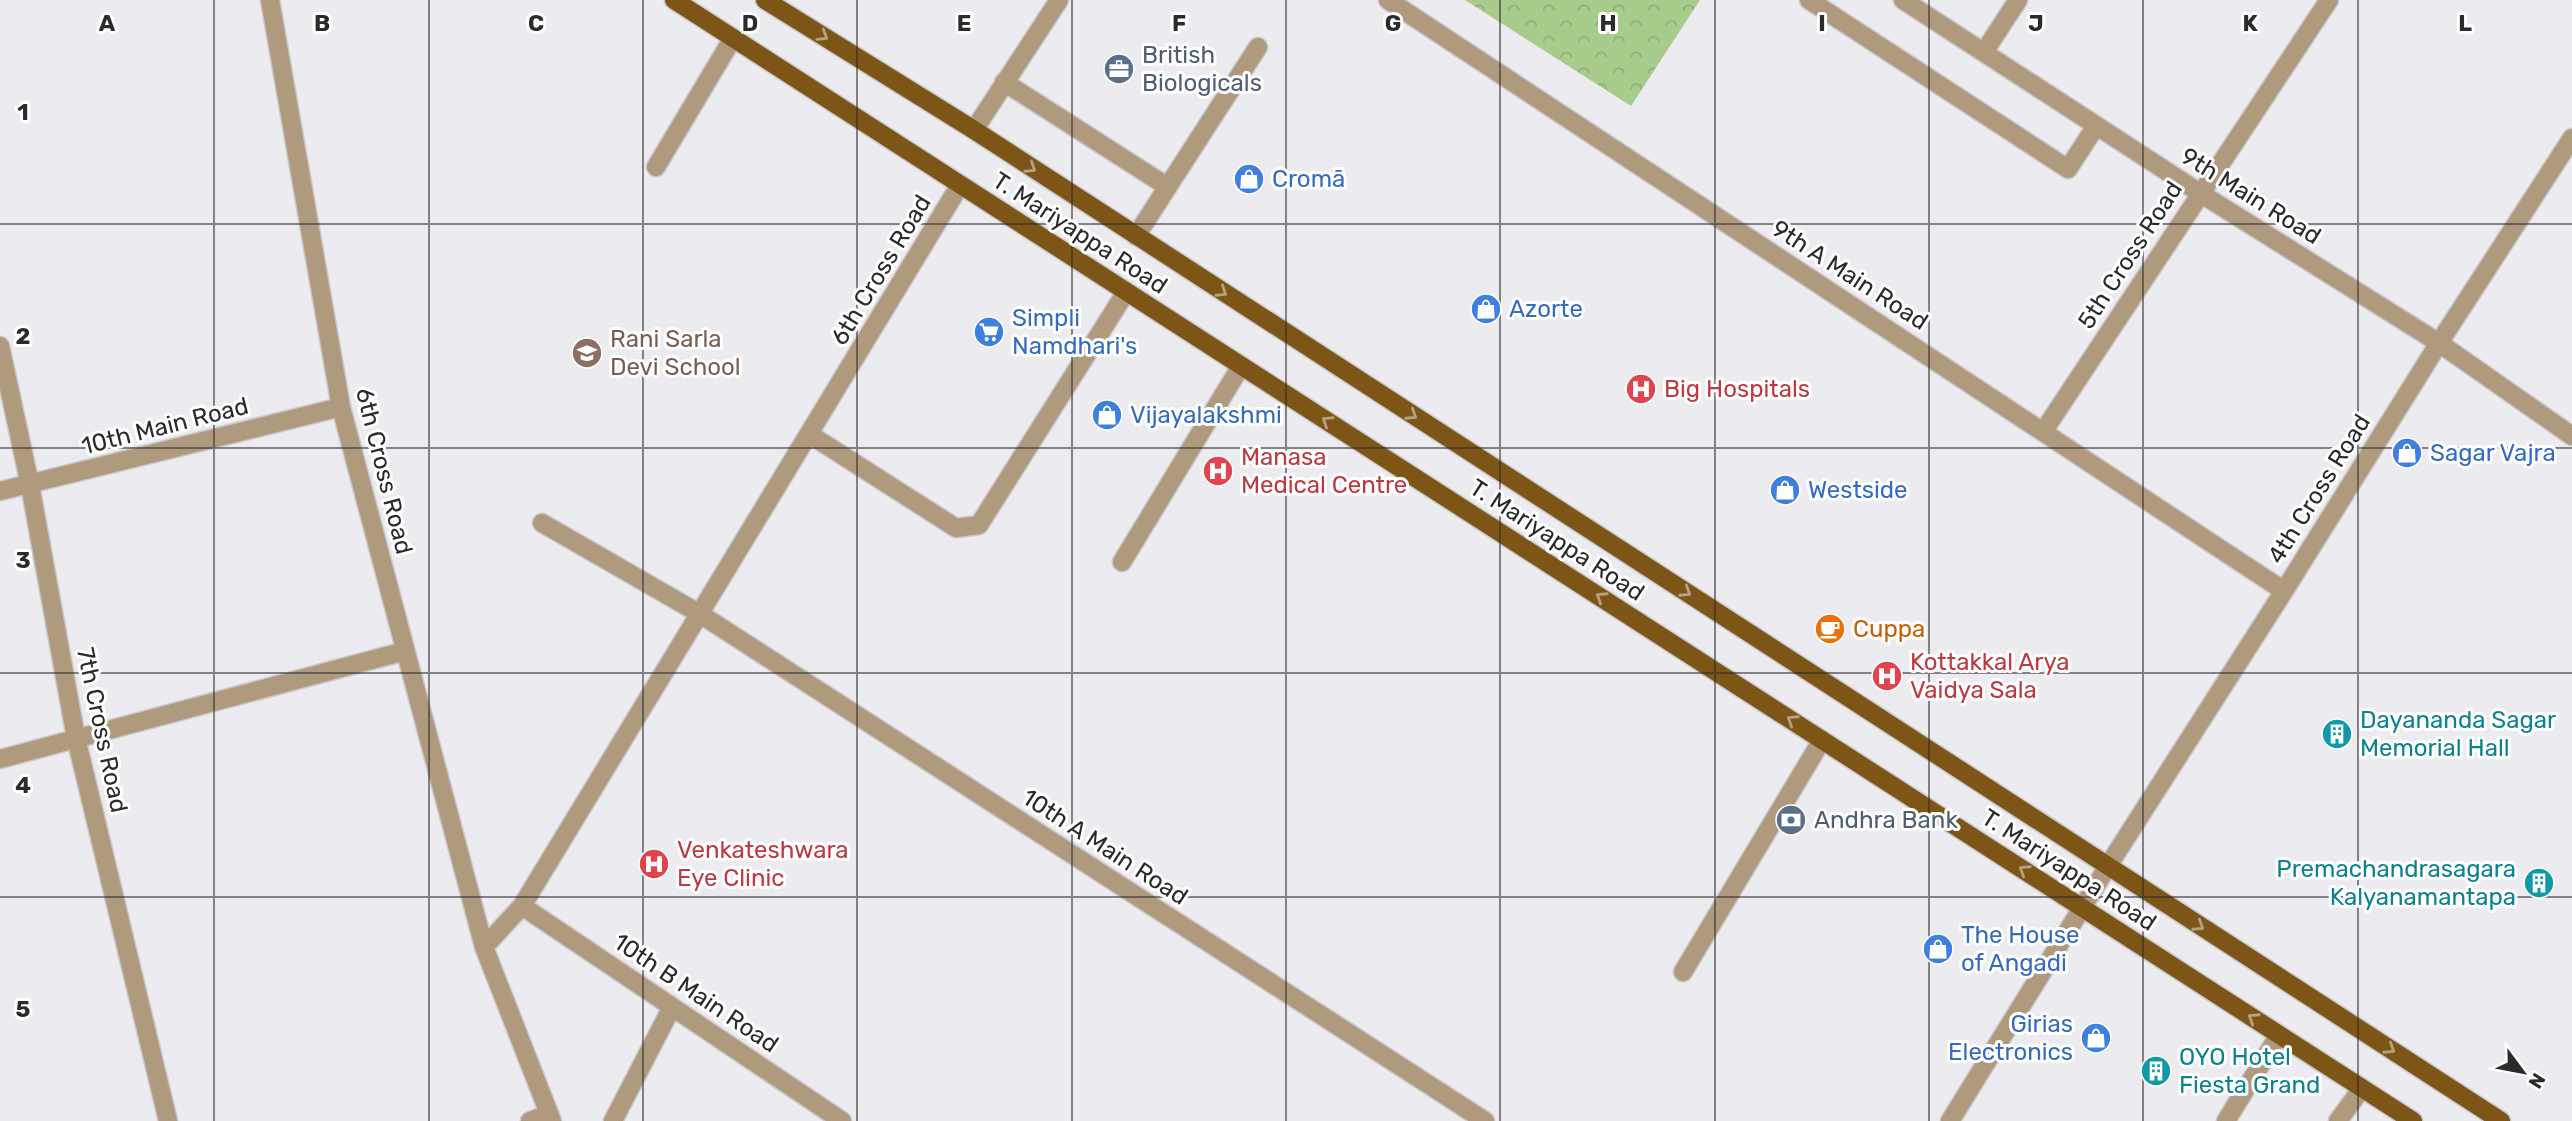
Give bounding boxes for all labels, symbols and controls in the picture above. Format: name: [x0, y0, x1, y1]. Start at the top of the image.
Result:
text: A: [99, 9, 116, 37]
text: B: [314, 9, 330, 37]
text: C: [528, 9, 544, 37]
text: D: [742, 9, 758, 37]
text: E: [957, 9, 971, 37]
text: F: [1172, 9, 1186, 37]
text: G: [1385, 9, 1401, 37]
text: H: [1599, 9, 1617, 37]
text: I: [1818, 9, 1826, 37]
text: J: [2028, 9, 2044, 37]
text: K: [2242, 9, 2258, 37]
text: L: [2458, 9, 2472, 37]
one-way arrow: [815, 28, 828, 41]
place label: British Biologicals: [1142, 41, 1262, 97]
office icon: British Biologicals: [1102, 52, 1136, 86]
text: 1: [17, 98, 29, 126]
street label: 9th Main Road: [2176, 142, 2326, 250]
one-way arrow: [1023, 159, 1036, 172]
shop icon: Cromā: [1232, 162, 1266, 196]
place label: Cromā: [1272, 165, 1345, 193]
street label: T. Mariyappa Road: [988, 166, 1172, 300]
street label: 5th Cross Road: [2072, 176, 2188, 334]
street label: 6th Cross Road: [825, 190, 937, 350]
street label: 9th A Main Road: [1767, 214, 1933, 336]
one-way arrow: [1214, 283, 1227, 296]
shop icon: Azorte: [1469, 292, 1503, 326]
place label: Azorte: [1509, 295, 1583, 323]
place label: Simpli Namdhari's: [1012, 304, 1137, 360]
supermarket icon: Simpli Namdhari's: [972, 315, 1006, 349]
text: 2: [16, 322, 30, 350]
place label: Rani Sarla Devi School: [610, 325, 741, 381]
school or university icon: Rani Sarla Devi School: [570, 336, 604, 370]
hospital icon: Big Hospitals: [1624, 372, 1658, 406]
place label: Big Hospitals: [1664, 375, 1810, 403]
street label: 6th Cross Road: [350, 385, 418, 557]
street label: 10th Main Road: [79, 392, 251, 460]
shop icon: Vijayalakshmi: [1090, 398, 1124, 432]
place label: Vijayalakshmi: [1130, 401, 1282, 429]
one-way arrow: [1405, 407, 1418, 420]
street label: 4th Cross Road: [2262, 409, 2376, 569]
one-way arrow: [1322, 417, 1335, 429]
shop icon: Sagar Vajra: [2390, 436, 2424, 470]
place label: Sagar Vajra: [2430, 439, 2556, 467]
place label: Manasa Medical Centre: [1241, 443, 1407, 499]
hospital icon: Manasa Medical Centre: [1201, 454, 1235, 488]
street label: T. Mariyappa Road: [1465, 473, 1649, 607]
shop icon: Westside: [1768, 473, 1802, 507]
place label: Westside: [1808, 476, 1908, 504]
text: 3: [15, 546, 31, 574]
one-way arrow: [1678, 584, 1691, 597]
one-way arrow: [1595, 593, 1608, 606]
cafe icon: Cuppa: [1813, 612, 1847, 646]
place label: Cuppa: [1853, 615, 1925, 643]
street label: 7th Cross Road: [71, 645, 133, 815]
place label: Kottakkal Arya Vaidya Sala: [1910, 648, 2069, 704]
hospital icon: Kottakkal Arya Vaidya Sala: [1870, 659, 1904, 693]
place label: Dayananda Sagar Memorial Hall: [2360, 706, 2556, 762]
one-way arrow: [1787, 716, 1800, 729]
building icon: Dayananda Sagar Memorial Hall: [2320, 717, 2354, 751]
text: 4: [15, 771, 31, 799]
street label: 10th A Main Road: [1017, 783, 1193, 911]
bank icon: Andhra Bank: [1774, 803, 1808, 837]
street label: T. Mariyappa Road: [1977, 803, 2161, 937]
place label: Andhra Bank: [1814, 806, 1958, 834]
place label: Venkateshwara Eye Clinic: [677, 836, 849, 892]
hospital icon: Venkateshwara Eye Clinic: [637, 847, 671, 881]
place label: Premachandrasagara Kalyanamantapa: [2276, 855, 2516, 911]
one-way arrow: [2019, 866, 2032, 879]
building icon: Premachandrasagara Kalyanamantapa: [2522, 866, 2556, 900]
one-way arrow: [2191, 917, 2204, 930]
place label: The House of Angadi: [1961, 921, 2079, 977]
street label: 10th B Main Road: [608, 928, 784, 1058]
shop icon: The House of Angadi: [1921, 932, 1955, 966]
text: 5: [16, 995, 31, 1023]
place label: Girias Electronics: [1948, 1010, 2073, 1066]
one-way arrow: [2248, 1013, 2261, 1026]
shop icon: Girias Electronics: [2079, 1021, 2113, 1055]
north arrow: [2488, 1037, 2558, 1107]
one-way arrow: [2382, 1041, 2395, 1054]
place label: OYO Hotel Fiesta Grand: [2179, 1043, 2320, 1099]
building icon: OYO Hotel Fiesta Grand: [2139, 1054, 2173, 1088]
text: N: [2524, 1069, 2550, 1093]

